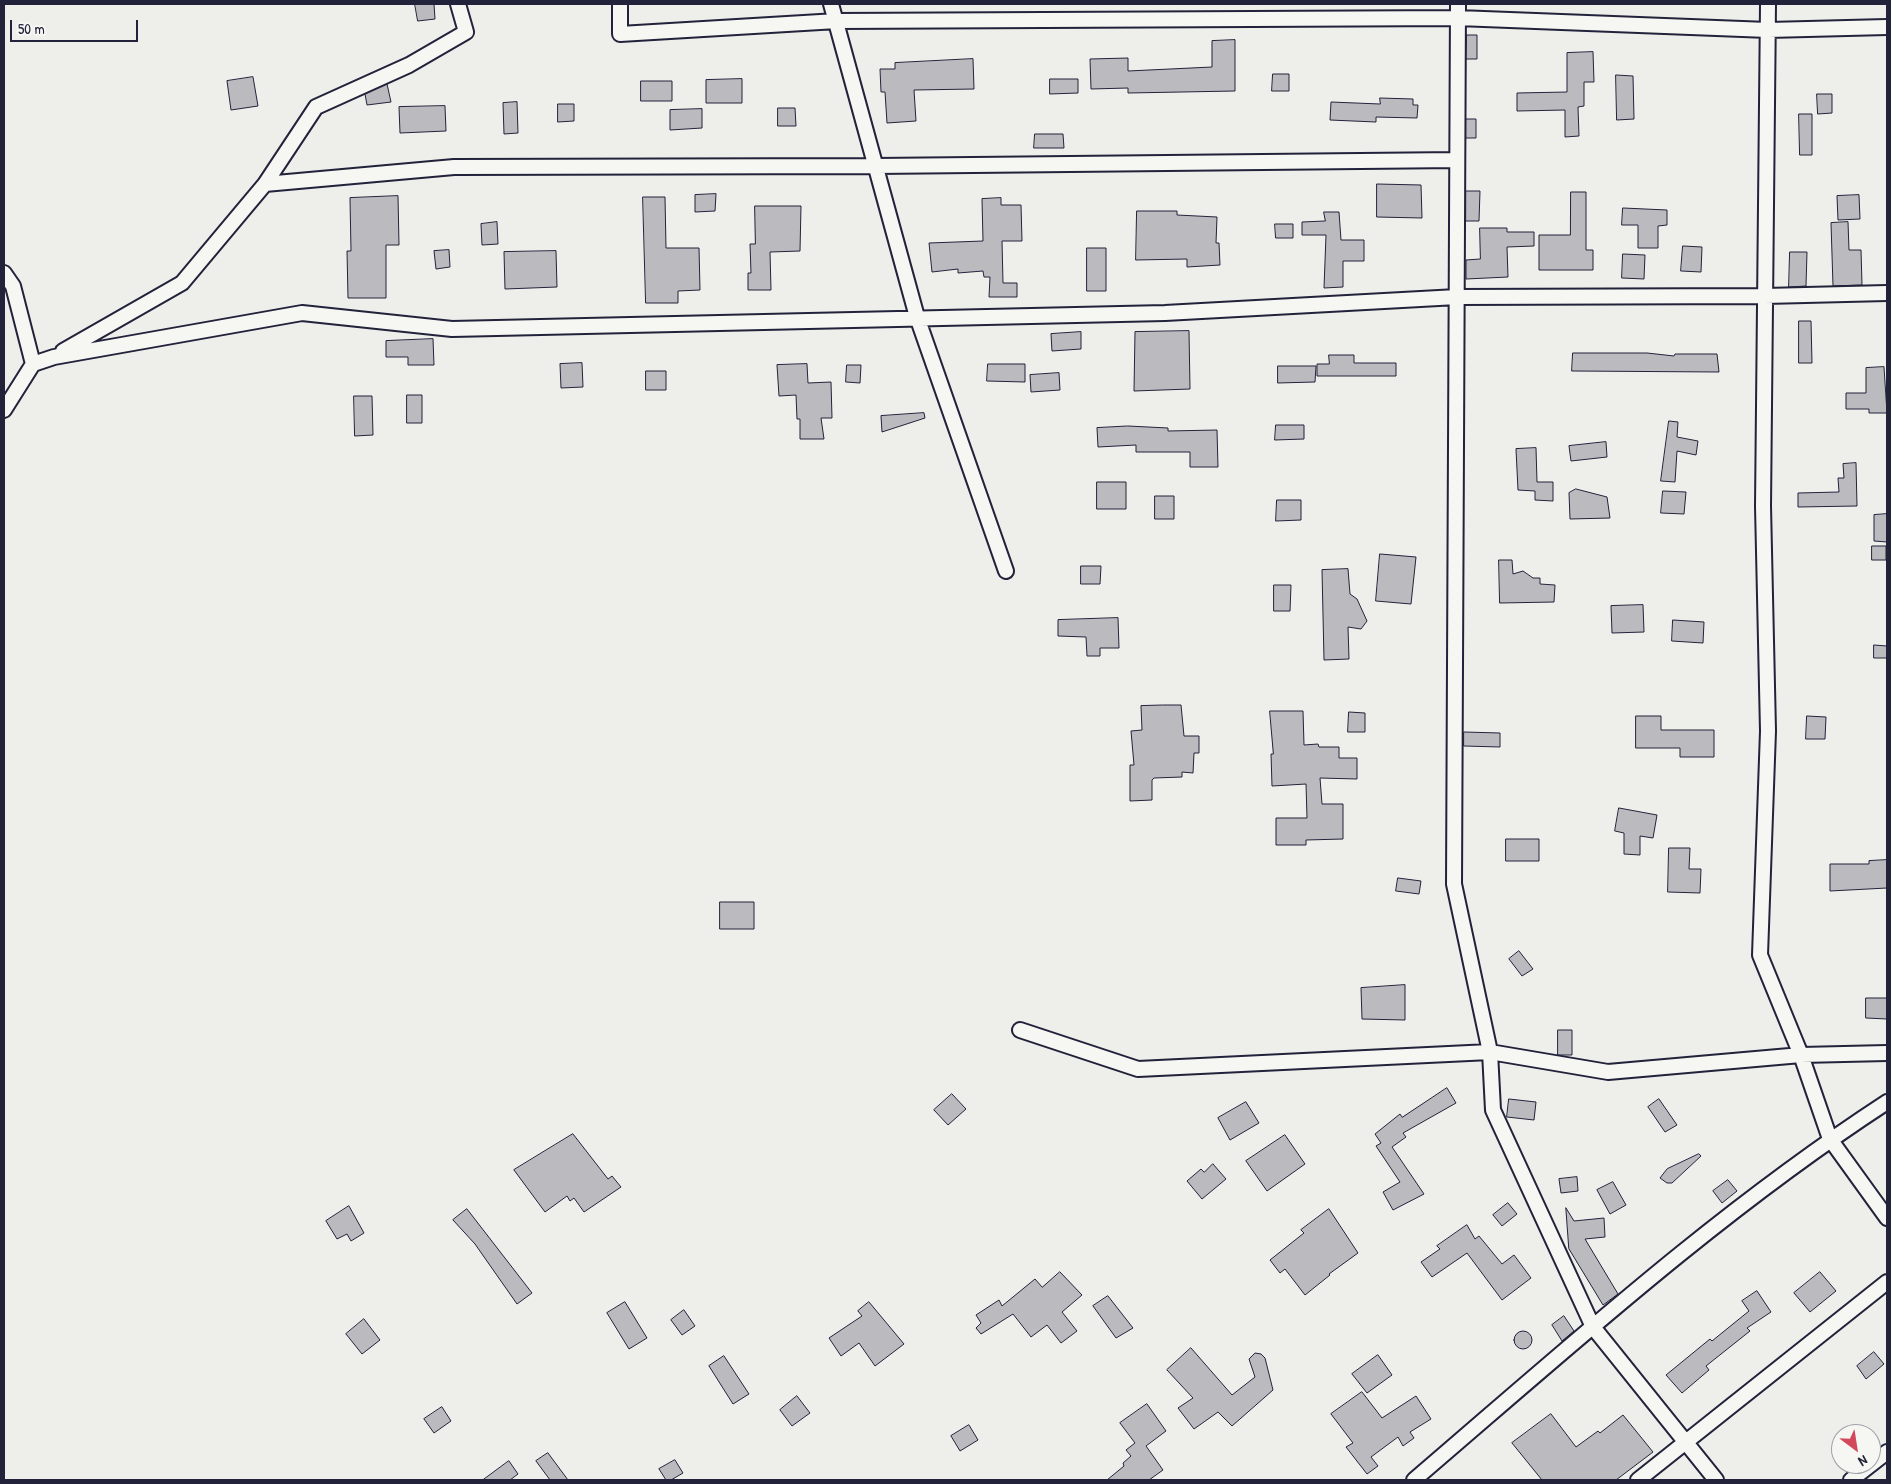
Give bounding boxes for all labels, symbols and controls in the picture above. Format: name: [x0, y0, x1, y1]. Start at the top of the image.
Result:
scale bar: [12, 10, 140, 42]
text: 50 m: [18, 18, 45, 39]
north arrow: [1831, 1424, 1881, 1474]
text: N: [1855, 1451, 1872, 1471]

